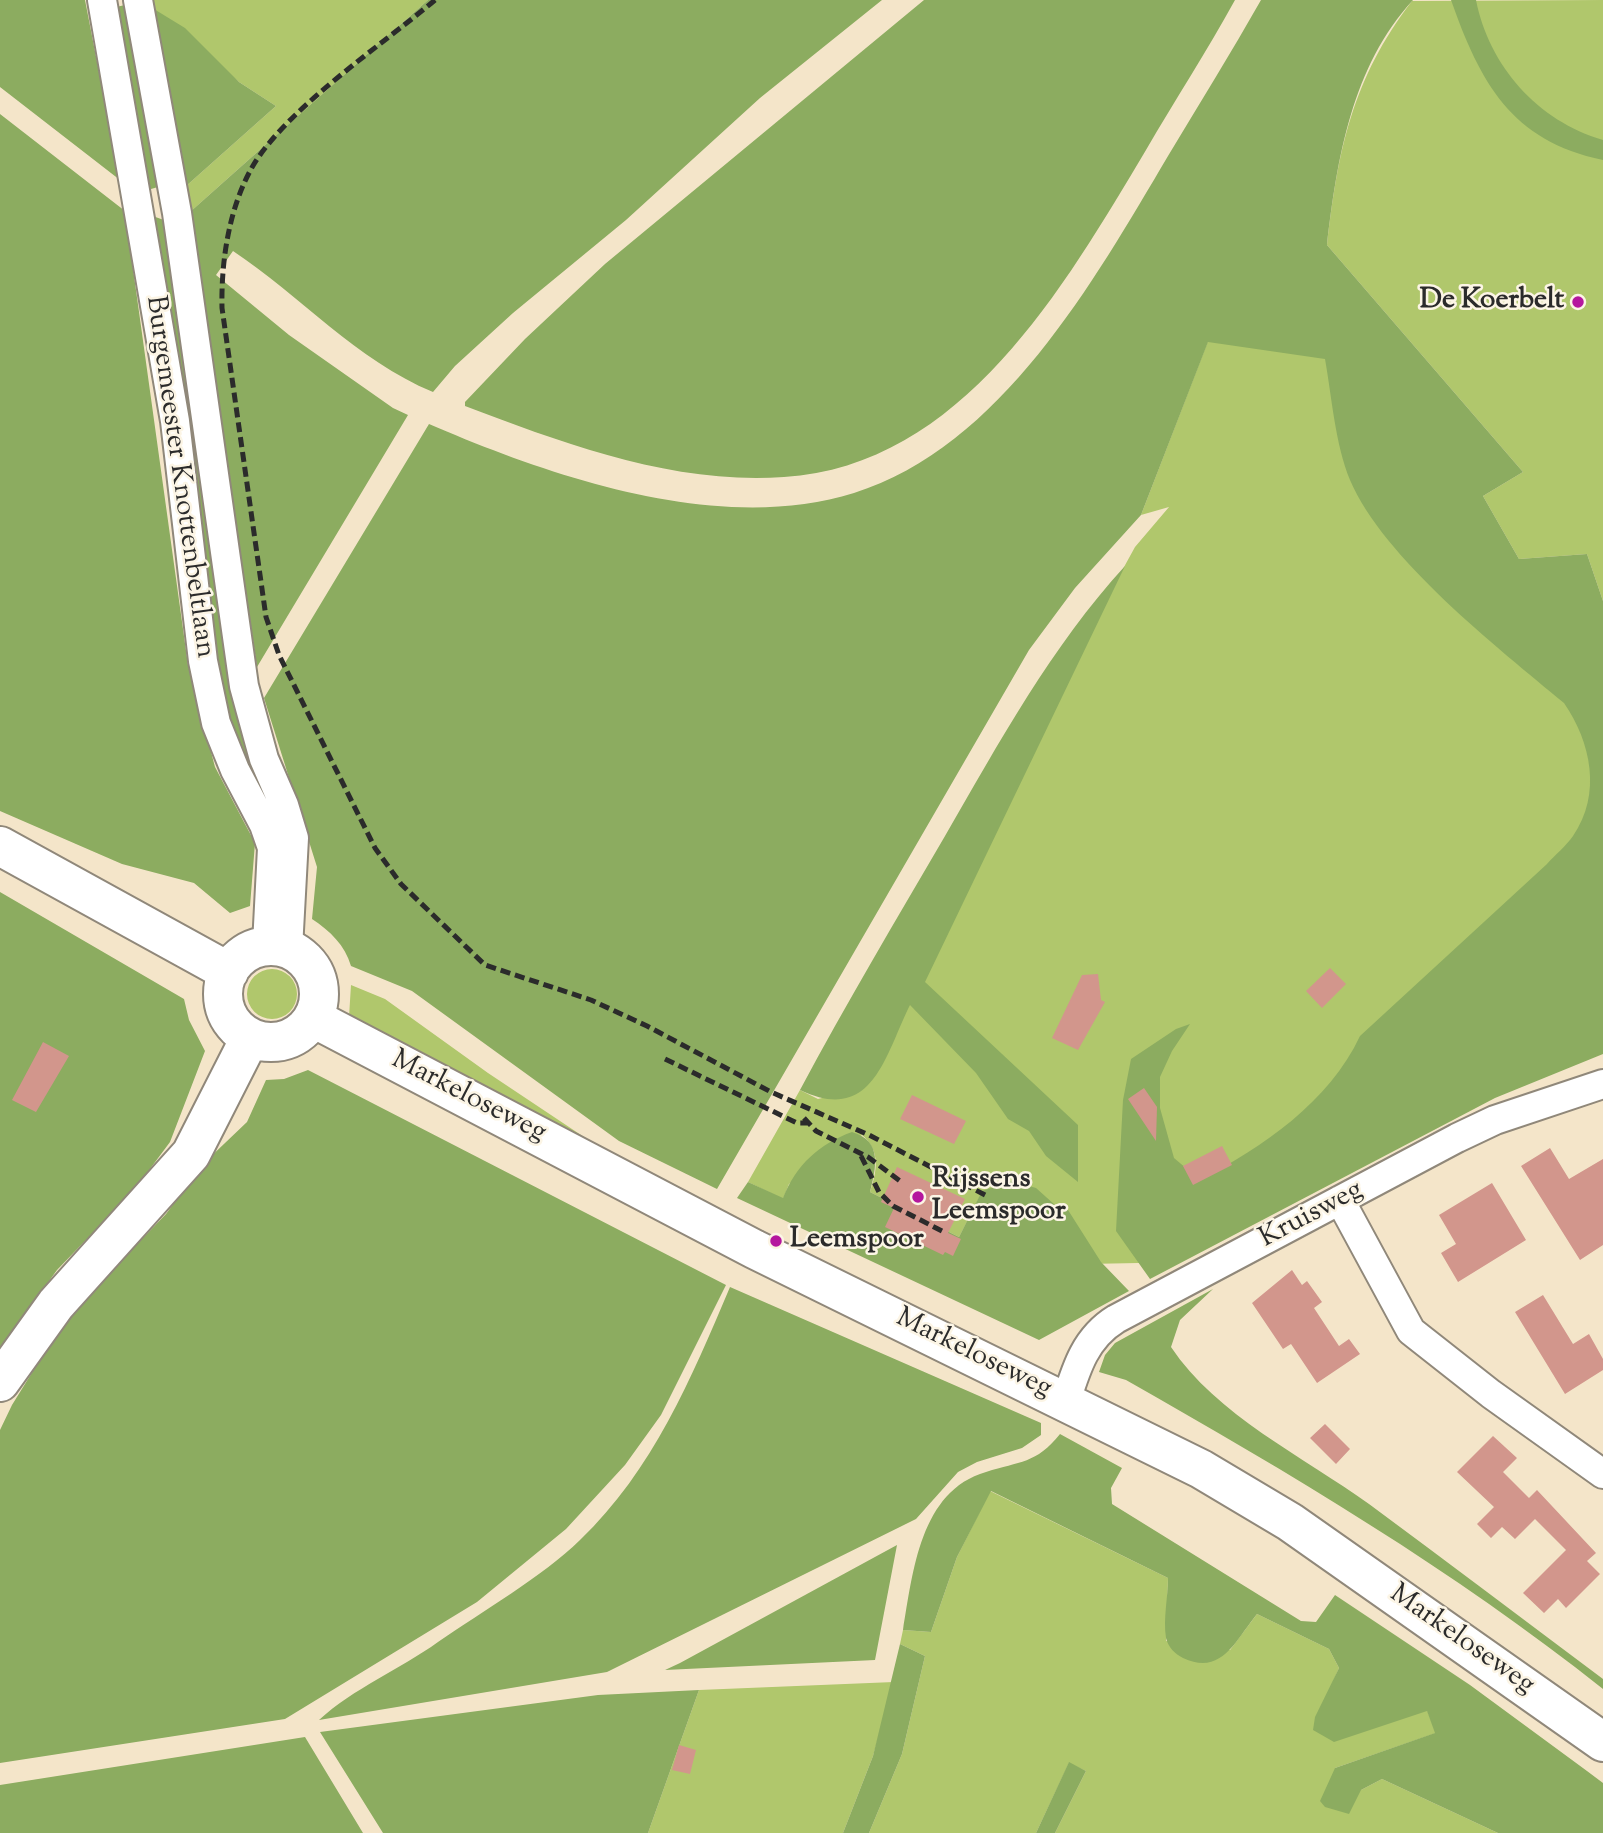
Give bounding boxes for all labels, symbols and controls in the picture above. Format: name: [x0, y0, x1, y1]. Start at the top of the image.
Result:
place label: De Koerbelt: [1420, 285, 1564, 319]
street label: Burgemeester Knottenbeltlaan: [136, 294, 220, 660]
marker: De Koerbelt: [1570, 294, 1586, 310]
street label: Markeloseweg: [385, 1045, 551, 1151]
place label: Rijssens Leemspoor: [932, 1164, 1066, 1230]
street label: Kruisweg: [1255, 1175, 1369, 1257]
marker: Rijssens Leemspoor: [910, 1189, 926, 1205]
place label: Leemspoor: [790, 1224, 924, 1258]
marker: Leemspoor: [768, 1233, 784, 1249]
street label: Markeloseweg: [889, 1303, 1057, 1407]
street label: Markeloseweg: [1382, 1579, 1540, 1703]

